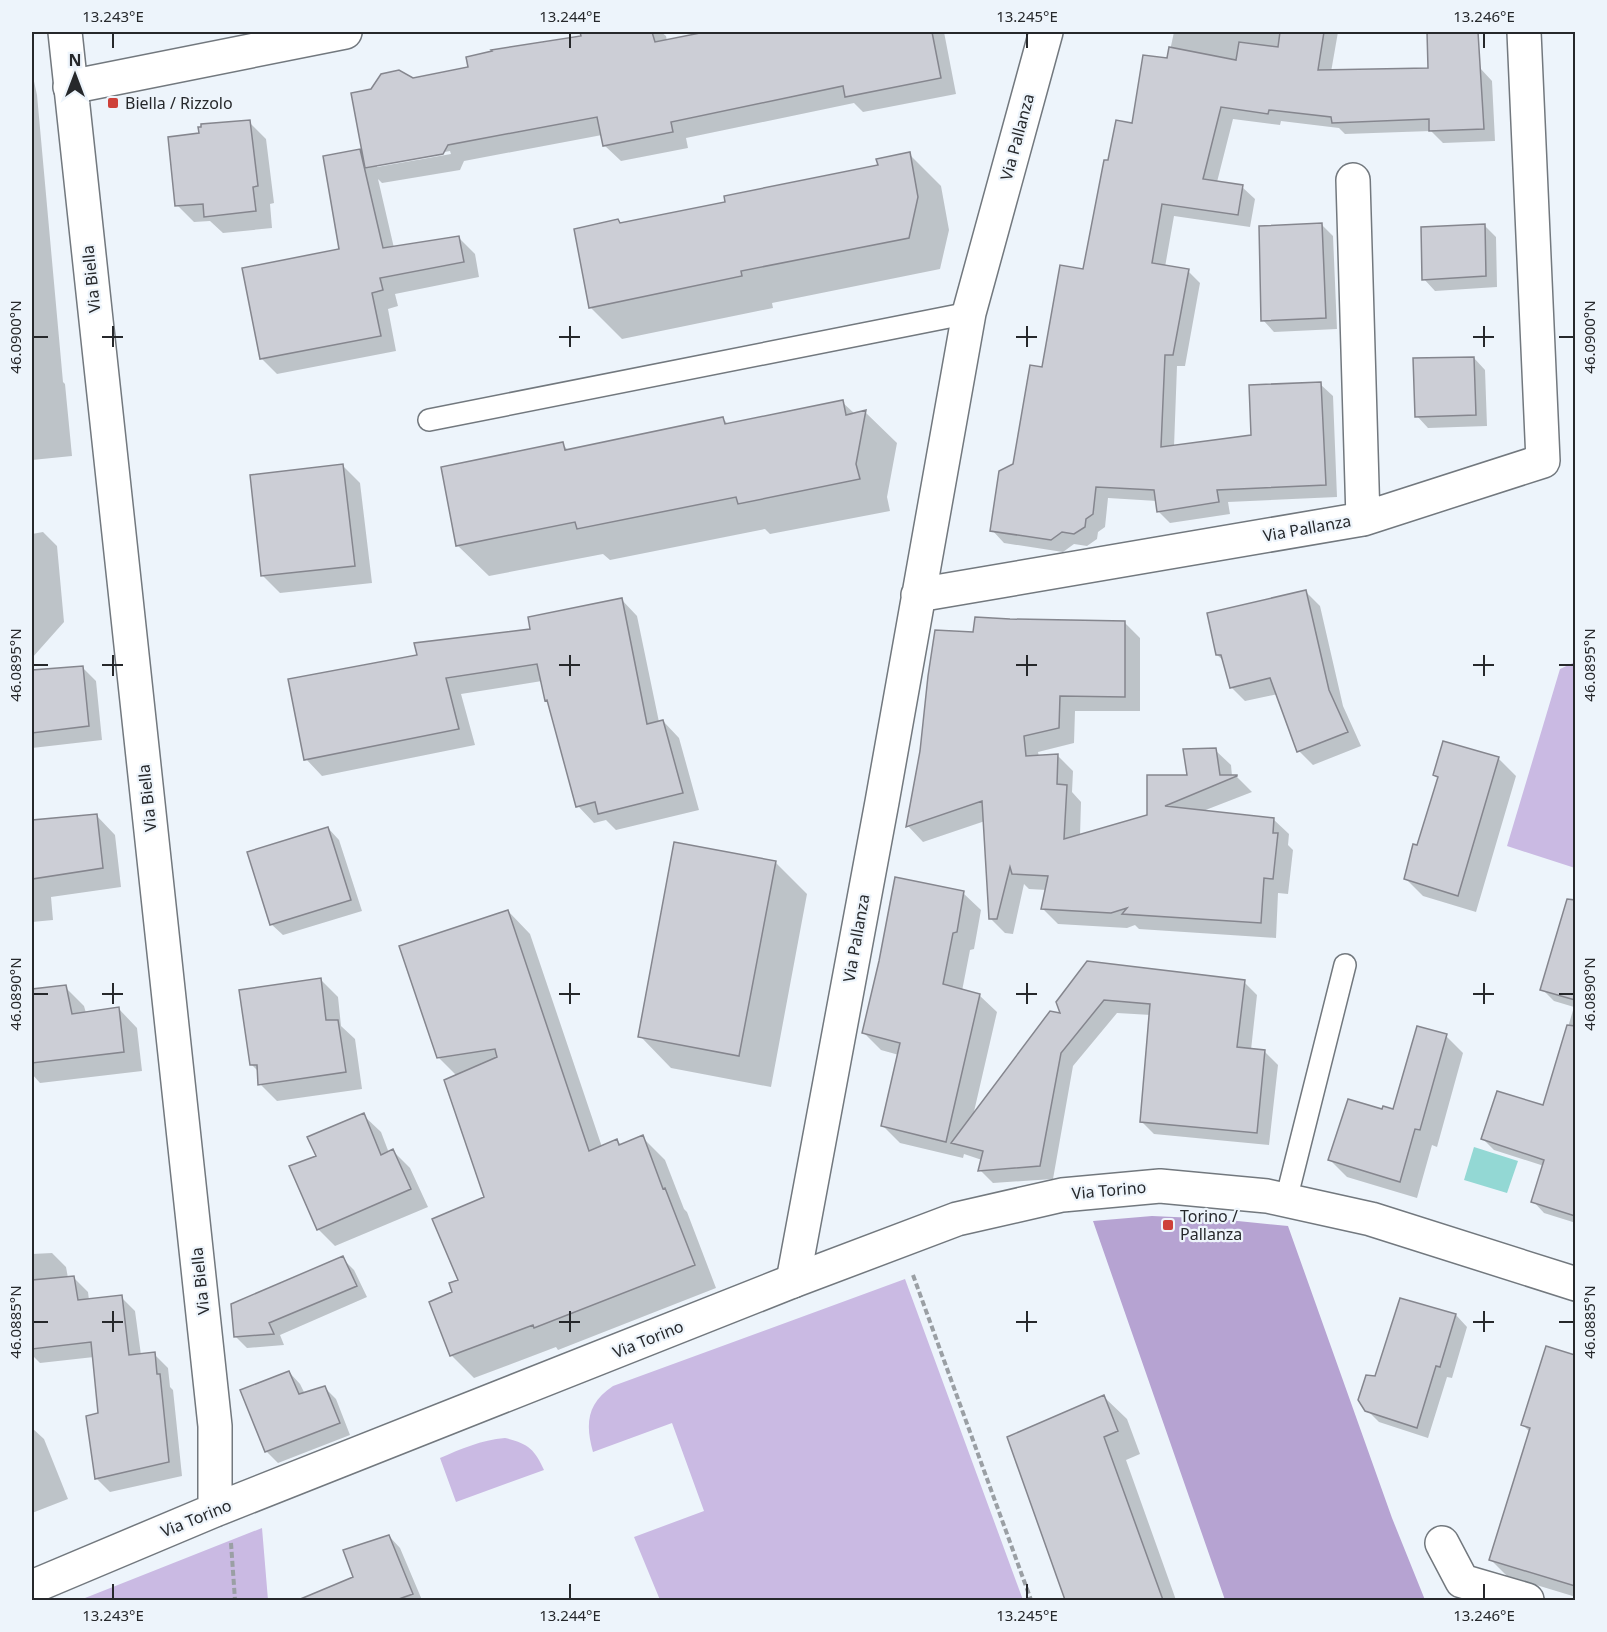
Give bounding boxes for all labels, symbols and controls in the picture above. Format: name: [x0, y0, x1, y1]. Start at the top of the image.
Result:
text: 13.243°E: [82, 6, 144, 26]
text: 13.244°E: [539, 6, 601, 26]
text: 13.245°E: [996, 6, 1058, 26]
text: 13.246°E: [1453, 6, 1515, 26]
north arrow: [45, 45, 105, 105]
text: N: [68, 49, 82, 71]
street label: Via Pallanza: [995, 91, 1039, 183]
place label: Biella / Rizzolo: [125, 92, 233, 114]
marker: Biella / Rizzolo: [106, 96, 120, 110]
street label: Via Biella: [77, 244, 105, 314]
text: 46.0900°N: [5, 300, 25, 374]
text: 46.0900°N: [1579, 300, 1599, 374]
street label: Via Pallanza: [1261, 509, 1353, 547]
text: 46.0895°N: [5, 628, 25, 702]
text: 46.0895°N: [1579, 628, 1599, 702]
street label: Via Biella: [133, 763, 161, 833]
street label: Via Pallanza: [837, 892, 875, 984]
text: 46.0890°N: [5, 957, 25, 1031]
text: 46.0890°N: [1579, 957, 1599, 1031]
street label: Via Torino: [1071, 1176, 1147, 1204]
place label: Torino / Pallanza: [1180, 1205, 1242, 1245]
marker: Torino / Pallanza: [1161, 1218, 1175, 1232]
street label: Via Biella: [186, 1246, 214, 1316]
text: 46.0885°N: [5, 1285, 25, 1359]
text: 46.0885°N: [1579, 1285, 1599, 1359]
street label: Via Torino: [609, 1315, 687, 1363]
street label: Via Torino: [157, 1494, 235, 1542]
text: 13.243°E: [82, 1605, 144, 1625]
text: 13.244°E: [539, 1605, 601, 1625]
text: 13.245°E: [996, 1605, 1058, 1625]
text: 13.246°E: [1453, 1605, 1515, 1625]

